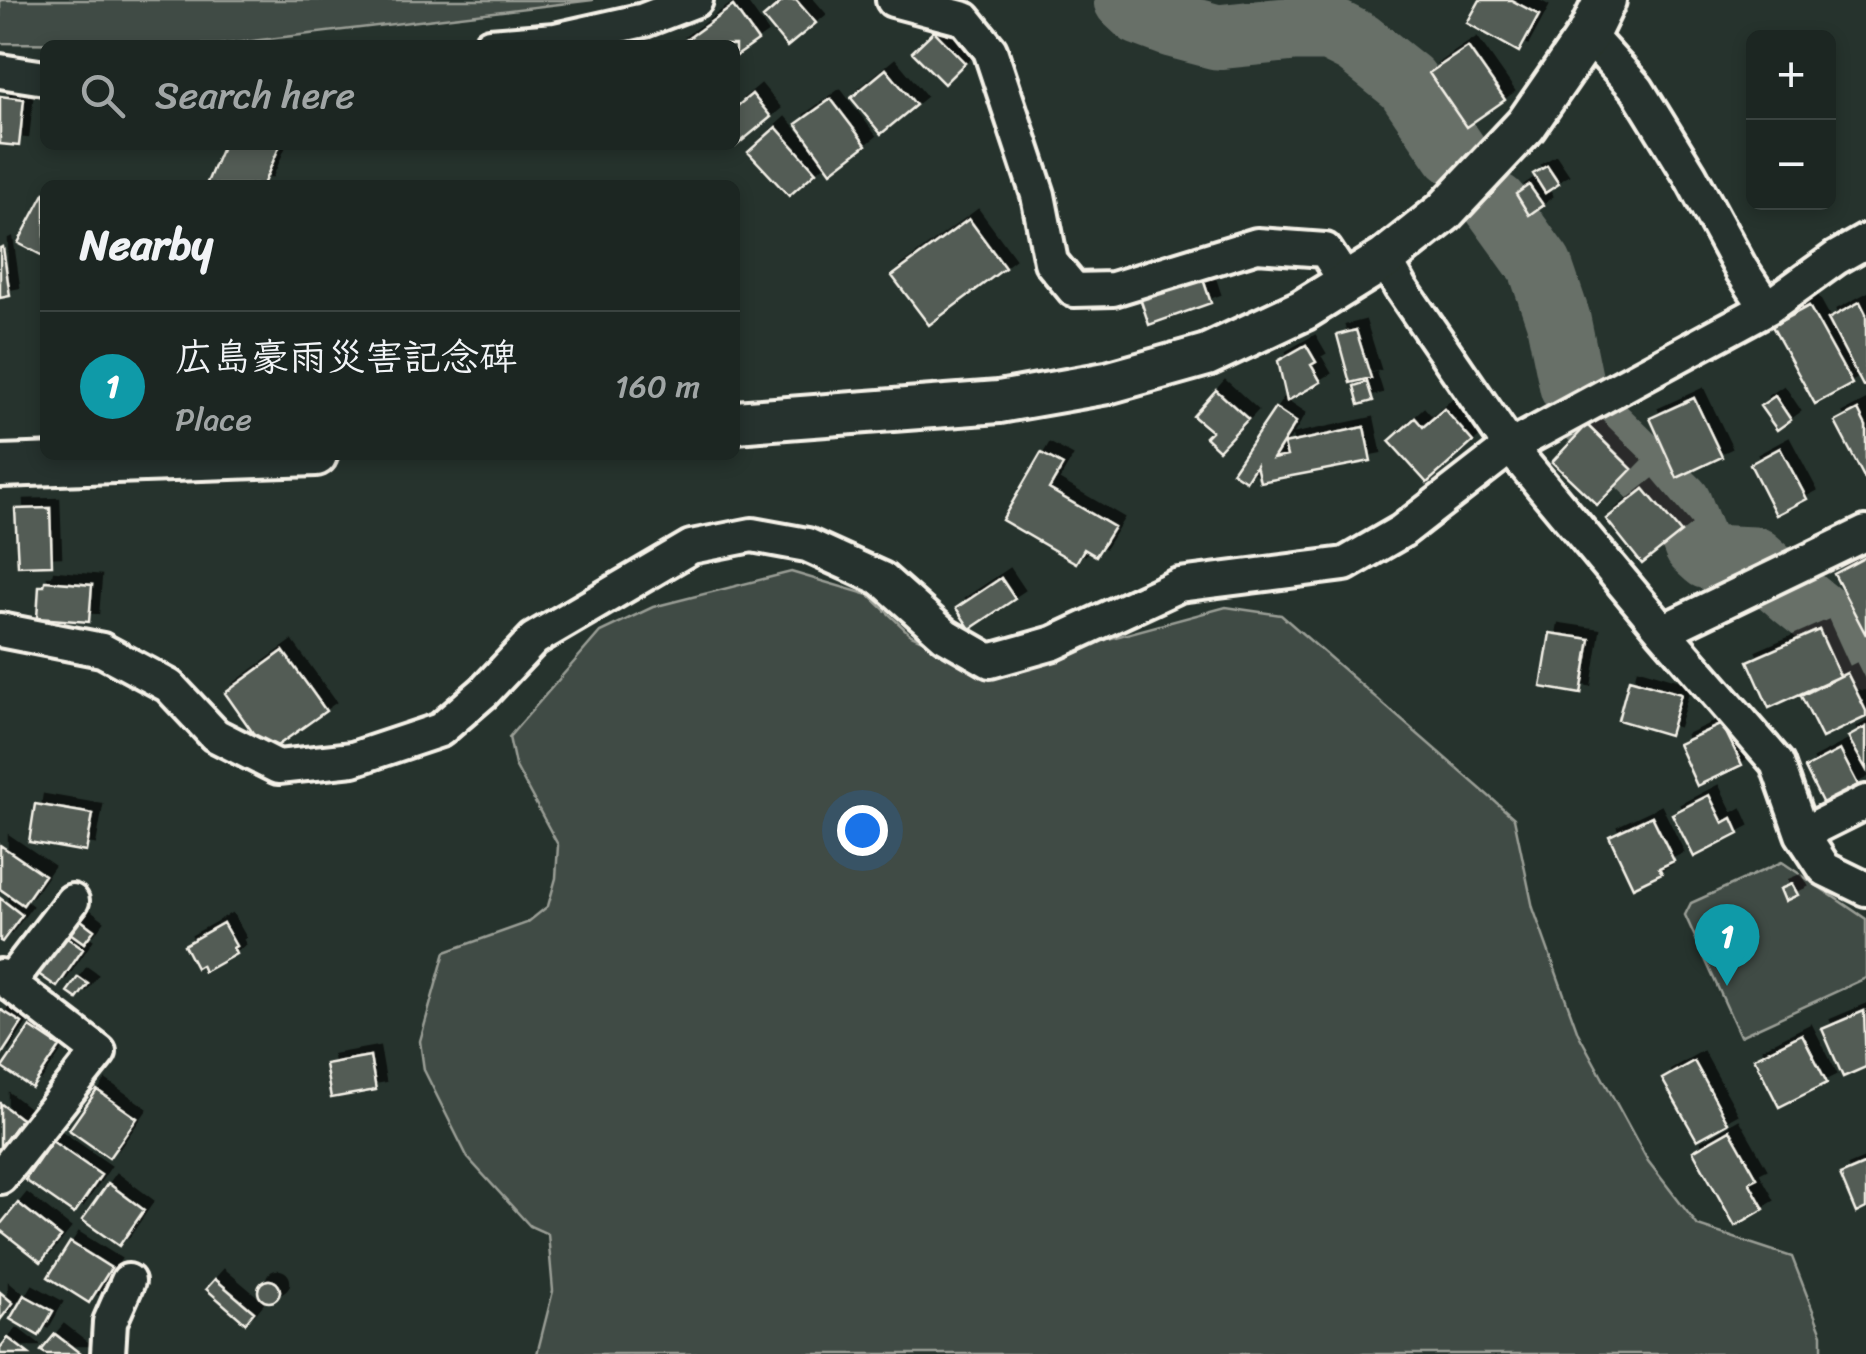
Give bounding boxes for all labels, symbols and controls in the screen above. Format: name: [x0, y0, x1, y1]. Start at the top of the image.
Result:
map controls: [1746, 30, 1836, 210]
button: +: [1746, 30, 1836, 120]
search box: [40, 40, 740, 150]
text: Search here: [155, 62, 355, 129]
icon: search: [75, 68, 130, 123]
button: −: [1746, 120, 1836, 210]
text: Nearby: [80, 208, 213, 282]
text: 広島豪雨災害記念碑: [175, 324, 517, 391]
text: 1: [106, 358, 119, 415]
text: 160 m: [615, 358, 700, 415]
text: Place: [175, 391, 252, 448]
your location: [837, 805, 888, 856]
pin: 1: [1694, 904, 1760, 986]

